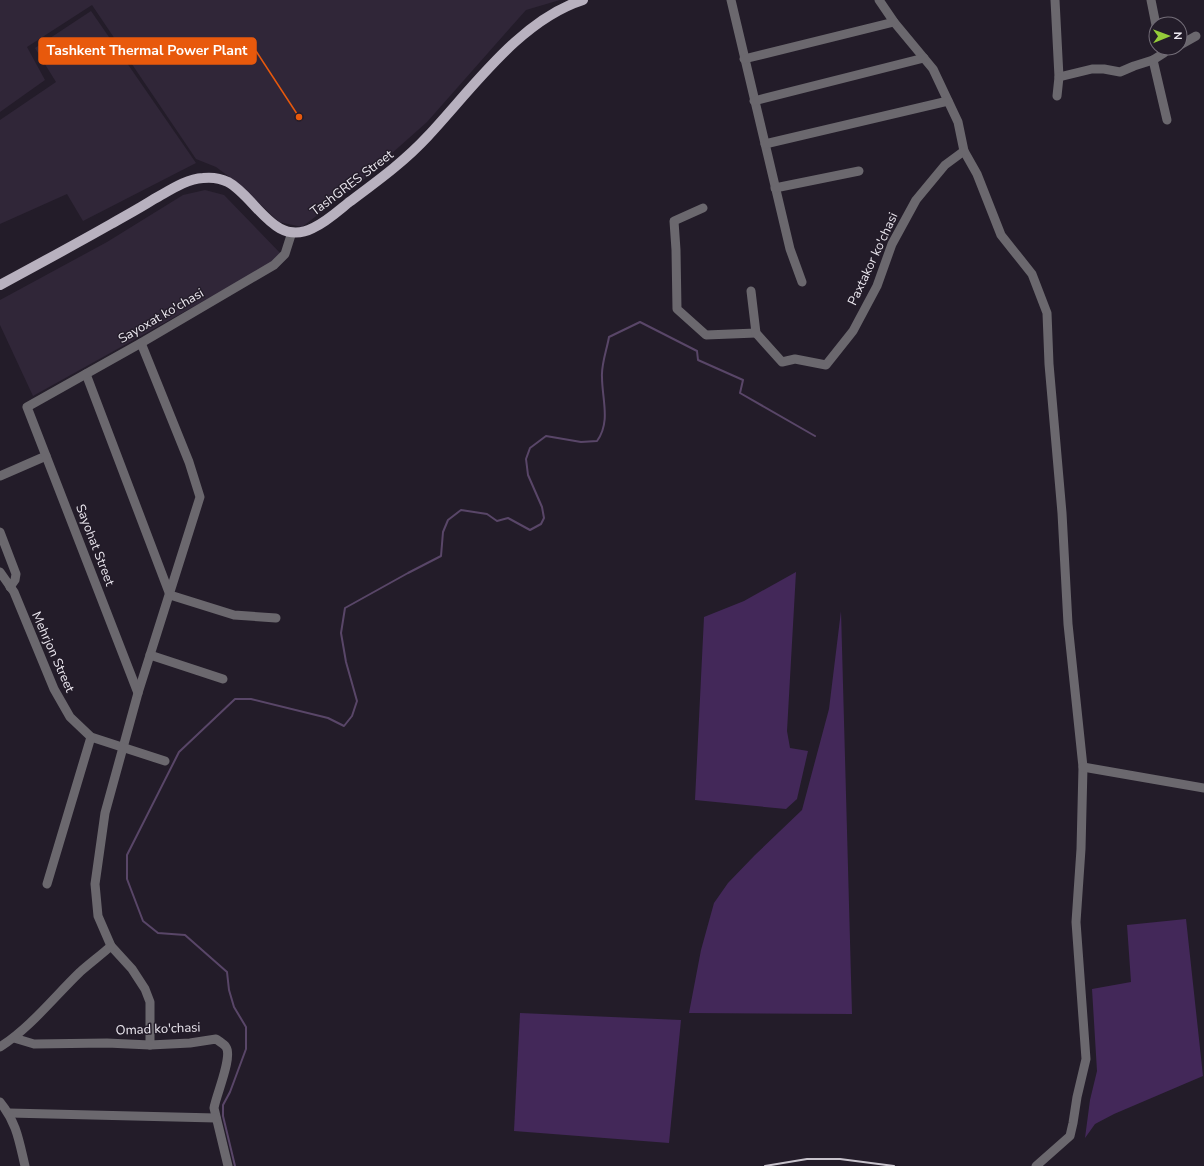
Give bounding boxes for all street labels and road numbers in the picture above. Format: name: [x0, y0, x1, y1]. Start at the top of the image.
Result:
street label: TashGRES Street: [307, 146, 398, 220]
street label: Paxtakor ko'chasi: [844, 210, 902, 308]
street label: Sayoxat ko'chasi: [115, 284, 207, 348]
street label: Sayohat Street: [71, 501, 119, 589]
street label: Mehrjon Street: [27, 609, 79, 696]
street label: Omad ko'chasi: [115, 1019, 201, 1039]

